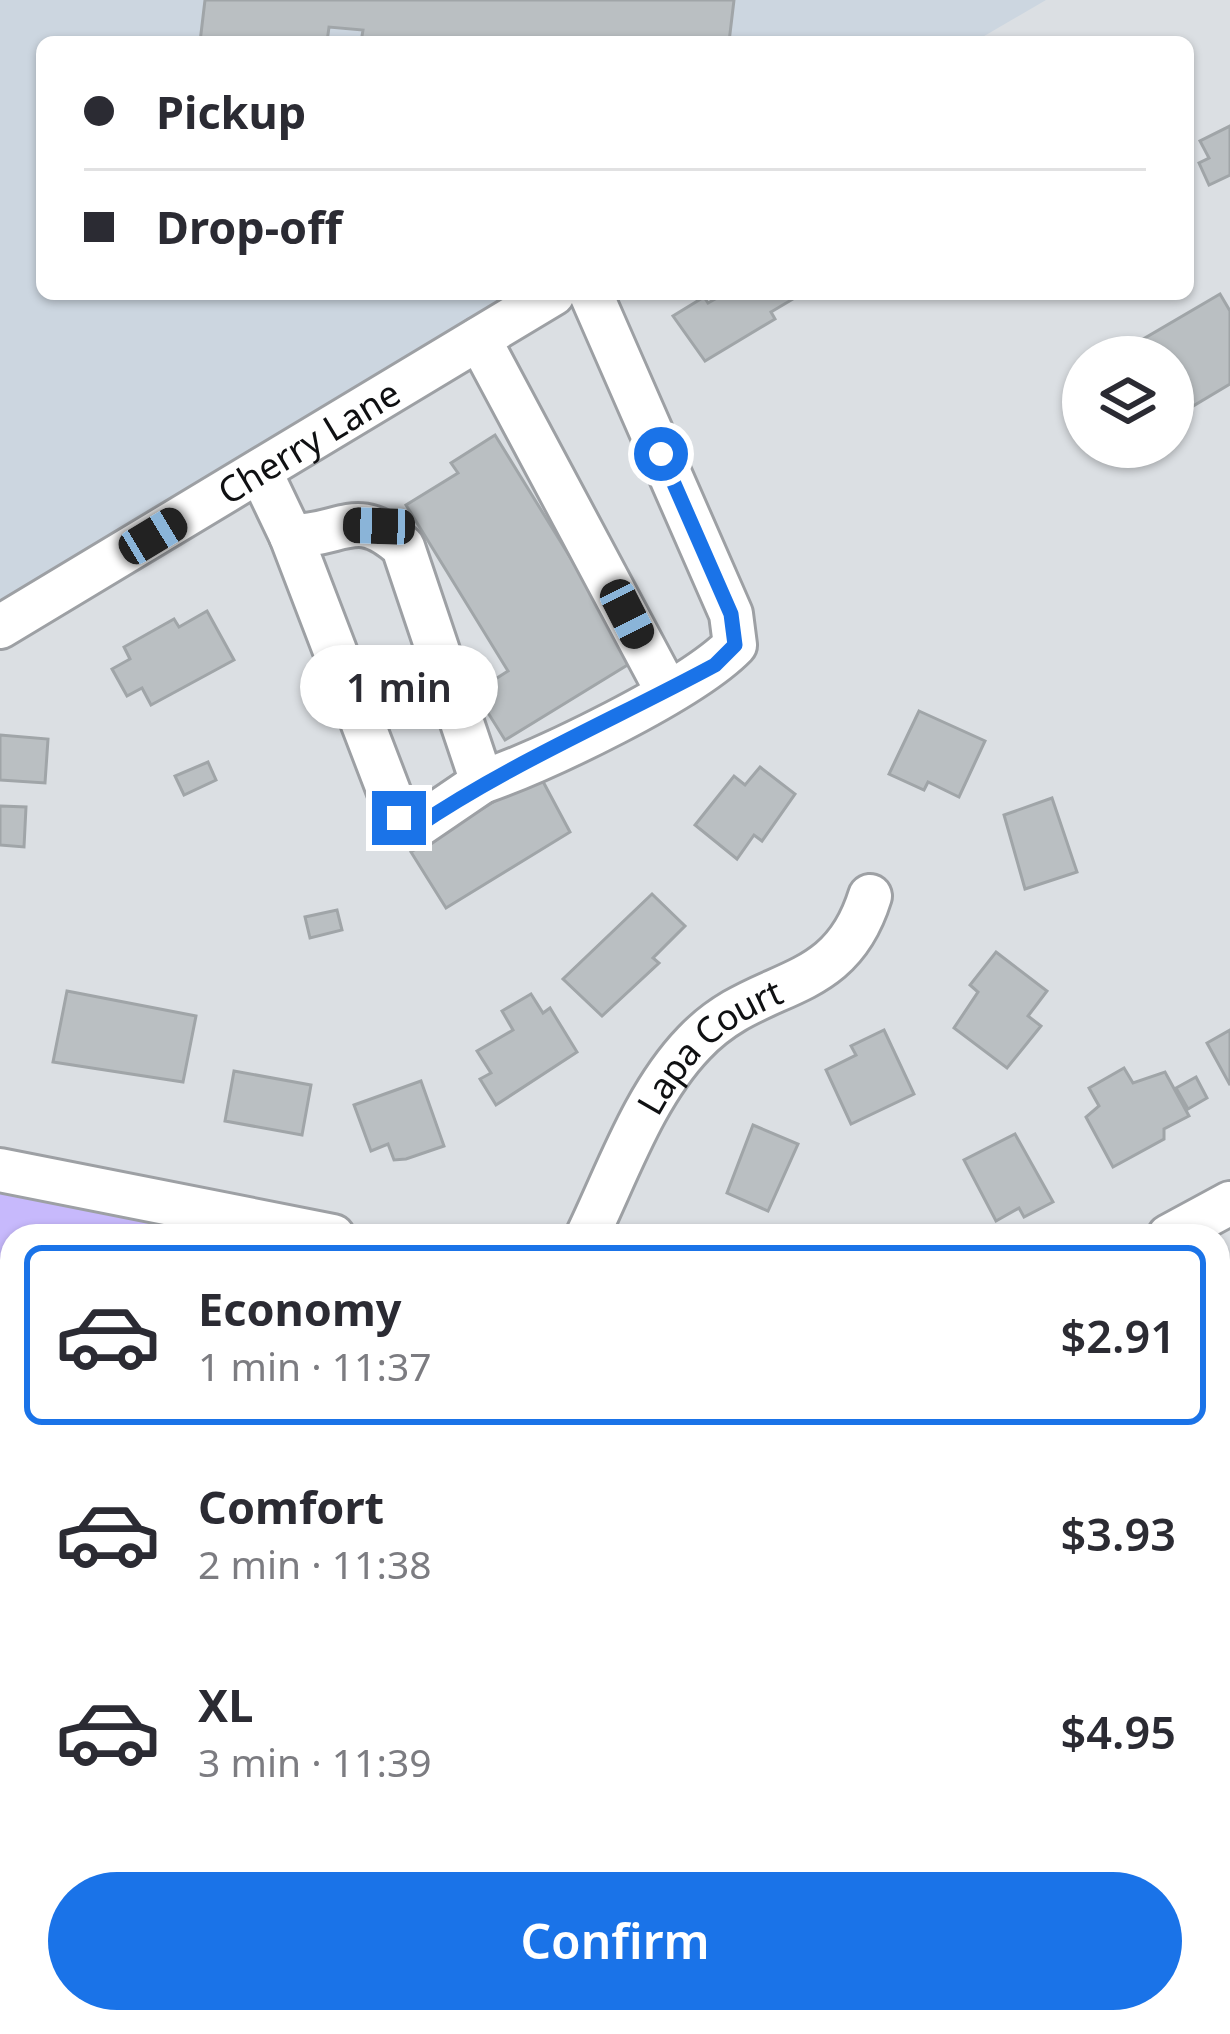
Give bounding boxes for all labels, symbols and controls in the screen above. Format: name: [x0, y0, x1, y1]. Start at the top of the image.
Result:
text: Pickup: [156, 81, 306, 142]
text: Drop-off: [156, 196, 342, 257]
map controls: [1062, 336, 1194, 468]
button: layers: [1062, 336, 1194, 468]
street label: Cherry Lane: [208, 368, 409, 515]
route start: [634, 427, 688, 481]
car: [113, 502, 193, 570]
car: [342, 507, 416, 545]
car: [595, 574, 659, 654]
callout: 1 min: [300, 644, 498, 728]
text: 1 min: [346, 660, 452, 713]
route end: [372, 791, 426, 845]
street label: Lapa Court: [625, 967, 790, 1123]
text: Economy: [198, 1278, 402, 1339]
icon: car: [54, 1281, 162, 1389]
text: $2.91: [1061, 1305, 1176, 1366]
text: 1 min · 11:37: [198, 1339, 432, 1392]
text: Comfort: [198, 1476, 384, 1537]
icon: car: [54, 1479, 162, 1587]
text: $3.93: [1061, 1503, 1176, 1564]
text: 2 min · 11:38: [198, 1537, 432, 1590]
text: XL: [198, 1674, 253, 1735]
icon: car: [54, 1677, 162, 1785]
text: $4.95: [1061, 1701, 1176, 1762]
text: 3 min · 11:39: [198, 1735, 432, 1788]
button: Confirm: [48, 1872, 1182, 2010]

